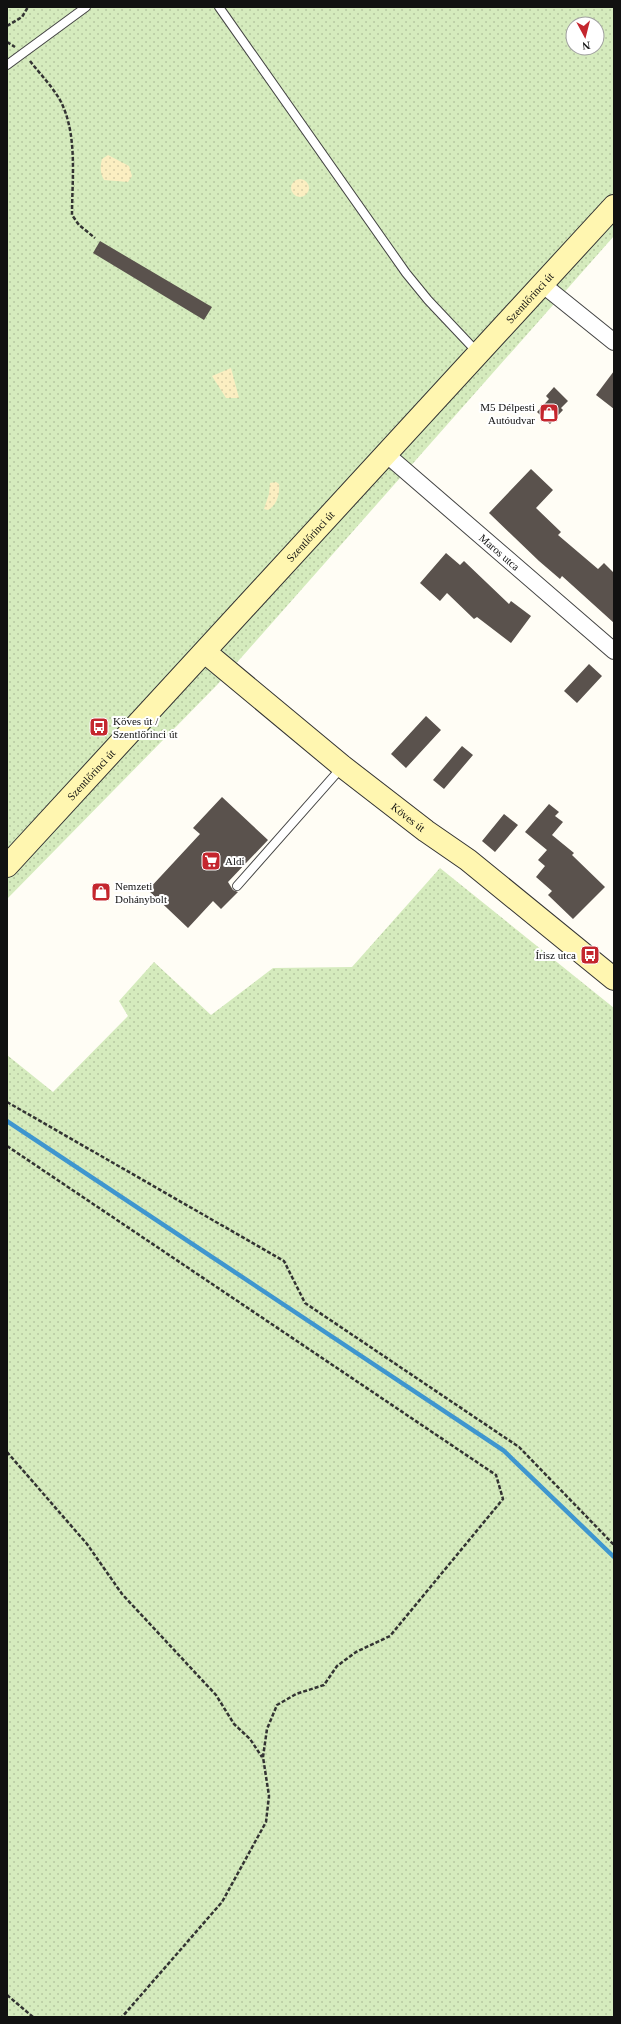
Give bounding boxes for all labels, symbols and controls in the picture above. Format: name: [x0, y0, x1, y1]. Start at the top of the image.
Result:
north arrow: [565, 16, 605, 56]
text: N: [581, 39, 591, 52]
street label: Szentlőrinci út: [503, 270, 556, 326]
place label: M5 Délpesti Autóudvar: [480, 401, 535, 426]
shop icon: M5 Délpesti Autóudvar: [538, 402, 560, 424]
street label: Szentlőrinci út: [284, 508, 337, 564]
street label: Maros utca: [477, 531, 522, 573]
place label: Köves út / Szentlőrinci út: [113, 715, 177, 740]
bus stop icon: Köves út / Szentlőrinci út: [88, 716, 110, 738]
street label: Szentlőrinci út: [65, 747, 117, 803]
street label: Köves út: [389, 800, 428, 834]
supermarket icon: Aldi: [200, 850, 222, 872]
place label: Aldi: [225, 855, 245, 867]
place label: Nemzeti Dohánybolt: [115, 880, 167, 905]
shop icon: Nemzeti Dohánybolt: [90, 881, 112, 903]
bus stop icon: Írisz utca: [579, 944, 601, 966]
place label: Írisz utca: [535, 949, 576, 961]

